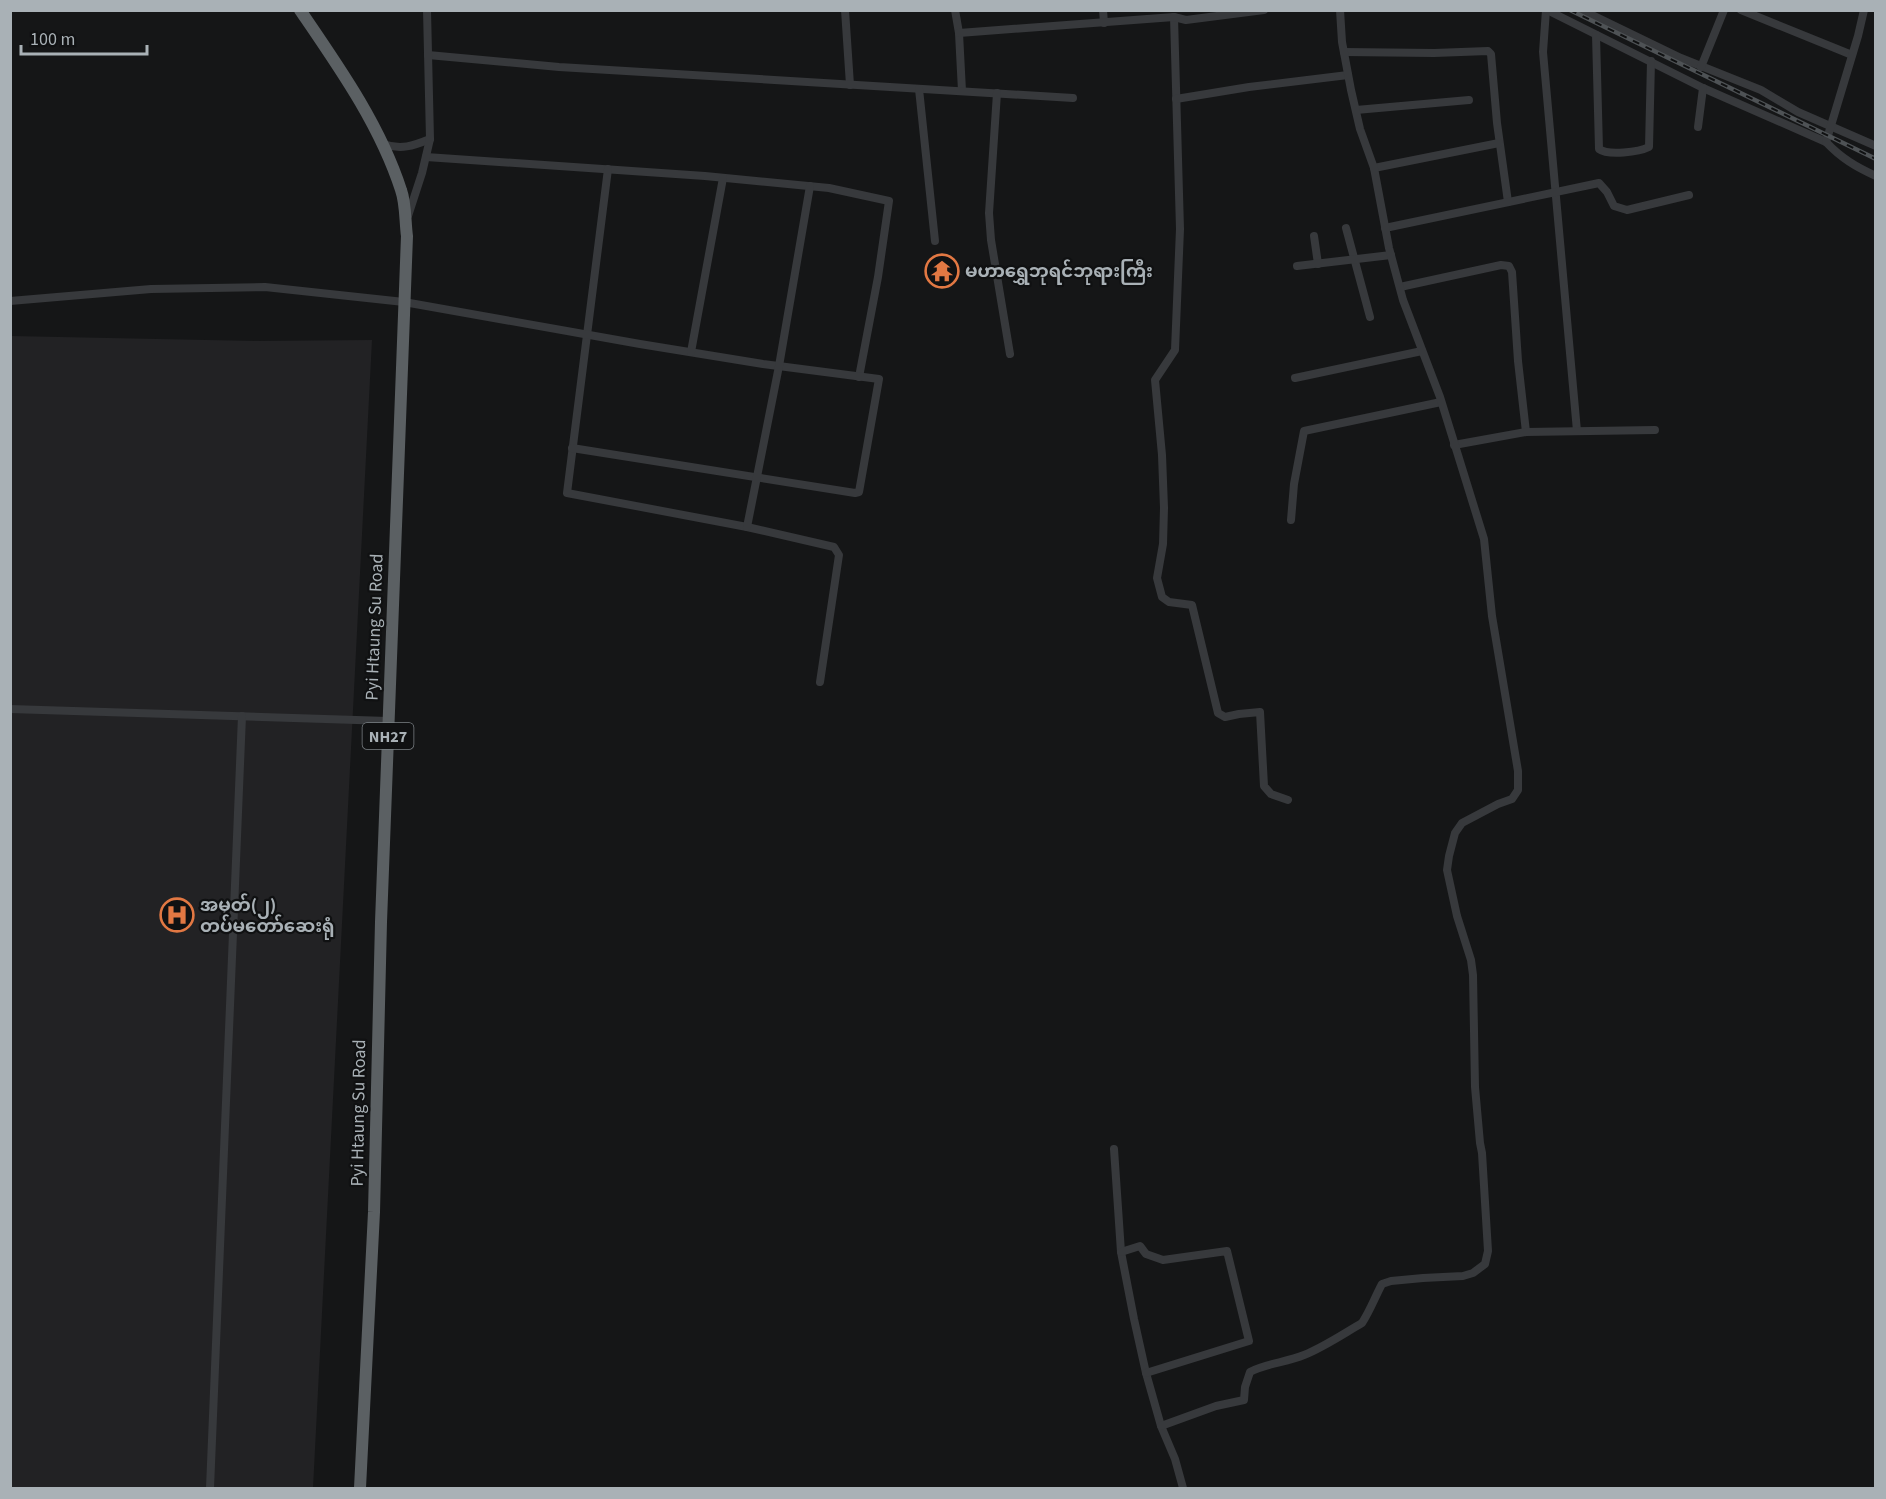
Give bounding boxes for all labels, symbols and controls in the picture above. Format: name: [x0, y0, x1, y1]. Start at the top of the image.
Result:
scale bar: [21, 18, 147, 56]
text: 100 m: [30, 27, 75, 52]
temple icon: မဟာရွှေဘုရင်ဘုရားကြီး: [924, 253, 960, 289]
place label: မဟာရွှေဘုရင်ဘုရားကြီး: [965, 259, 1153, 285]
street label: Pyi Htaung Su Road: [359, 553, 390, 701]
road number: NH27: [362, 723, 414, 749]
place label: အမှတ်(၂) တပ်မတော်ဆေးရုံ: [200, 893, 335, 940]
hospital icon: အမှတ်(၂) တပ်မတော်ဆေးရုံ: [159, 897, 195, 933]
street label: Pyi Htaung Su Road: [345, 1039, 372, 1187]

